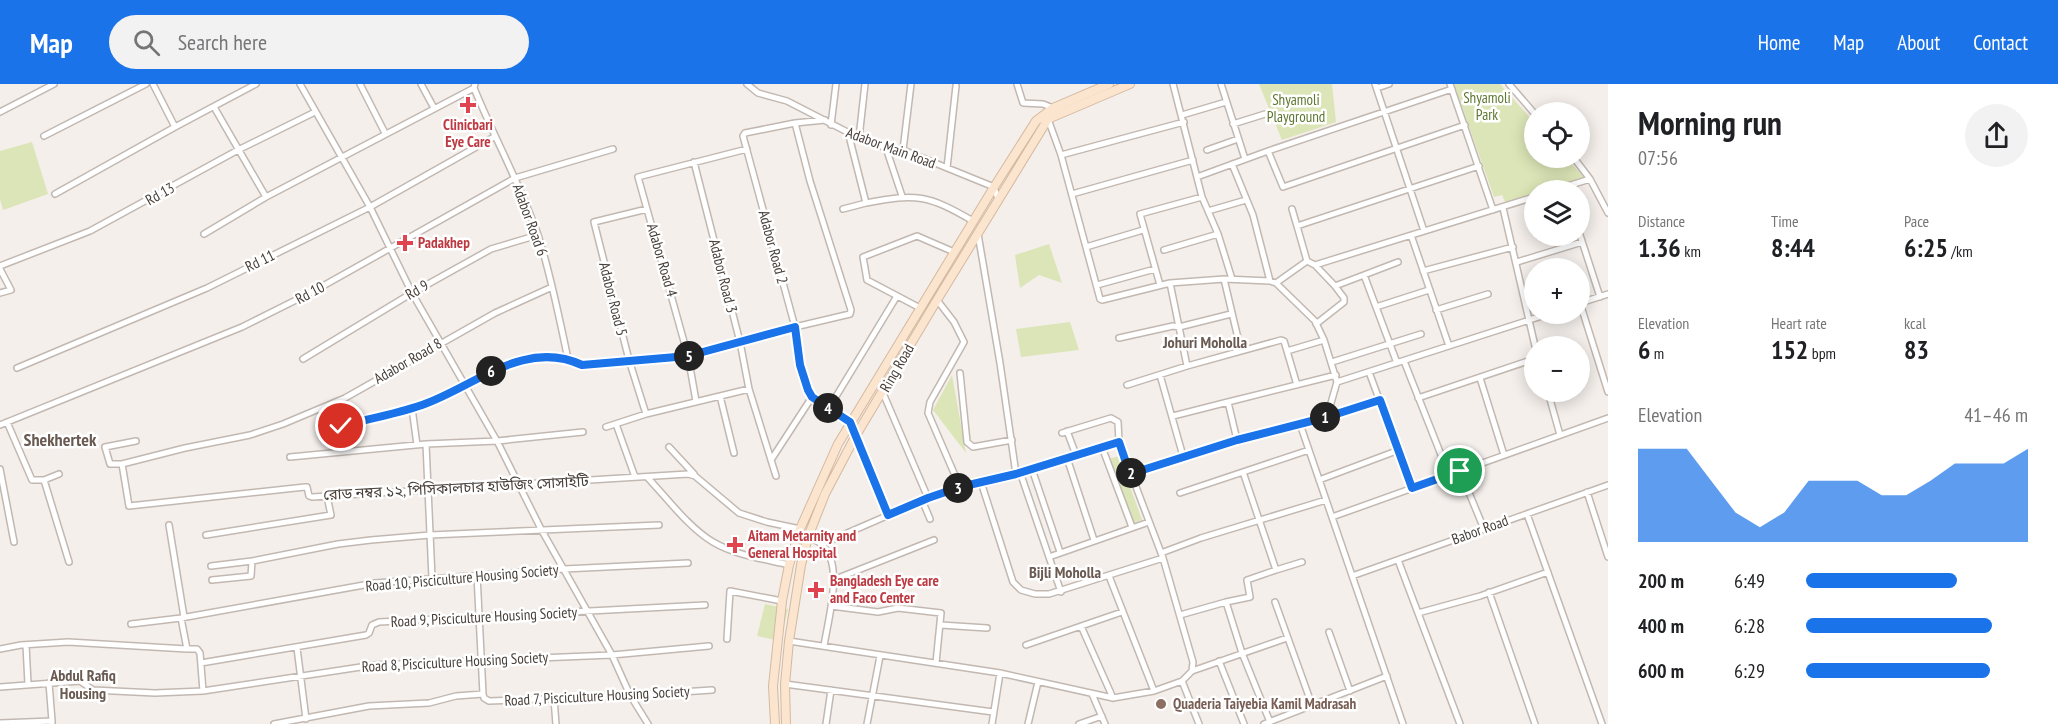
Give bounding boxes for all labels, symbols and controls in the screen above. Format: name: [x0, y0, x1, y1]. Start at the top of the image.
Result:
search box: [109, 15, 529, 69]
text: Map: [30, 24, 73, 61]
icon: search: [130, 26, 163, 59]
text: Search here: [178, 28, 267, 56]
text: Home: [1758, 29, 1800, 56]
text: Map: [1833, 29, 1864, 56]
text: About: [1897, 29, 1940, 56]
text: Contact: [1973, 29, 2028, 56]
park label: Shyamoli Park: [1463, 88, 1511, 124]
park label: Shyamoli Playground: [1267, 90, 1325, 126]
marker: Clinicbari Eye Care: [459, 96, 477, 114]
text: Morning run: [1638, 101, 1782, 144]
map controls: [1524, 102, 1590, 402]
button: locate: [1524, 102, 1590, 168]
button: share: [1965, 104, 2028, 167]
place label: Clinicbari Eye Care: [443, 115, 493, 151]
street label: Adabor Main Road: [844, 123, 939, 173]
text: 07:56: [1638, 145, 1678, 171]
street label: Rd 13: [142, 178, 178, 209]
button: layers: [1524, 180, 1590, 246]
street label: Adabor Road 6: [509, 181, 552, 259]
street label: Adabor Road 2: [755, 208, 792, 286]
text: Distance: [1638, 211, 1685, 231]
text: Time: [1771, 211, 1799, 231]
text: Pace: [1904, 211, 1929, 231]
street label: Adabor Road 4: [643, 221, 682, 299]
text: 1.36: [1638, 231, 1681, 264]
text: 8:44: [1771, 231, 1815, 264]
text: 6:25: [1904, 231, 1948, 264]
place label: Padakhep: [418, 233, 470, 252]
marker: Padakhep: [396, 234, 414, 252]
street label: Adabor Road 3: [705, 237, 742, 315]
text: km: [1681, 241, 1701, 261]
text: /km: [1948, 241, 1973, 261]
street label: Rd 11: [242, 245, 278, 276]
button: +: [1524, 258, 1590, 324]
street label: Adabor Road 5: [595, 260, 632, 338]
street label: Rd 9: [402, 275, 432, 304]
street label: Rd 10: [292, 277, 328, 308]
text: Elevation: [1638, 313, 1689, 333]
text: Heart rate: [1771, 313, 1827, 333]
text: kcal: [1904, 313, 1926, 333]
district label: Johuri Moholla: [1162, 332, 1247, 352]
street label: Adabor Road 8: [370, 333, 445, 388]
text: 6: [1638, 333, 1650, 366]
text: 152: [1771, 333, 1808, 366]
text: 83: [1904, 333, 1929, 366]
button: −: [1524, 336, 1590, 402]
street label: Ring Road: [875, 340, 918, 395]
pin: 5: [674, 341, 704, 371]
text: m: [1650, 343, 1664, 363]
text: bpm: [1808, 343, 1836, 363]
text: 5: [685, 346, 693, 366]
pin: 6: [476, 356, 506, 386]
text: 6: [487, 361, 495, 381]
pin: 4: [813, 393, 843, 423]
text: 4: [824, 398, 832, 418]
pin: [315, 400, 366, 451]
pin: 1: [1310, 402, 1340, 432]
text: Elevation: [1638, 402, 1702, 428]
text: 41–46 m: [1964, 402, 2028, 428]
text: 1: [1321, 407, 1329, 427]
icon: check: [324, 409, 357, 442]
district label: Shekhertek: [24, 428, 97, 451]
pin: [1434, 445, 1485, 496]
icon: arrive: [1443, 454, 1476, 487]
pin: 2: [1116, 458, 1146, 488]
text: 2: [1127, 463, 1135, 483]
street label: রোড নম্বর ১২, পিসিকালচার হাউজিং সোসাইটি: [323, 471, 590, 504]
pin: 3: [943, 473, 973, 503]
text: 3: [954, 478, 962, 498]
street label: Babor Road: [1449, 511, 1511, 549]
place label: Aitam Metarnity and General Hospital: [747, 526, 857, 562]
marker: Aitam Metarnity and General Hospital: [726, 536, 744, 554]
street label: Road 10, Pisciculture Housing Society: [365, 560, 559, 595]
district label: Bijli Moholla: [1029, 562, 1102, 582]
text: 200 m: [1638, 568, 1684, 594]
text: 6:49: [1734, 568, 1765, 594]
place label: Bangladesh Eye care and Faco Center: [830, 571, 939, 607]
marker: Bangladesh Eye care and Faco Center: [807, 581, 825, 599]
street label: Road 9, Pisciculture Housing Society: [390, 602, 578, 631]
text: 400 m: [1638, 613, 1684, 639]
text: 6:28: [1734, 613, 1765, 639]
street label: Road 8, Pisciculture Housing Society: [361, 647, 549, 676]
text: 600 m: [1638, 658, 1684, 684]
text: 6:29: [1734, 658, 1765, 684]
district label: Abdul Rafiq Housing: [49, 665, 116, 703]
street label: Road 7, Pisciculture Housing Society: [504, 681, 690, 710]
place label: Quaderia Taiyebia Kamil Madrasah: [1173, 694, 1357, 713]
marker: Quaderia Taiyebia Kamil Madrasah: [1154, 697, 1168, 711]

